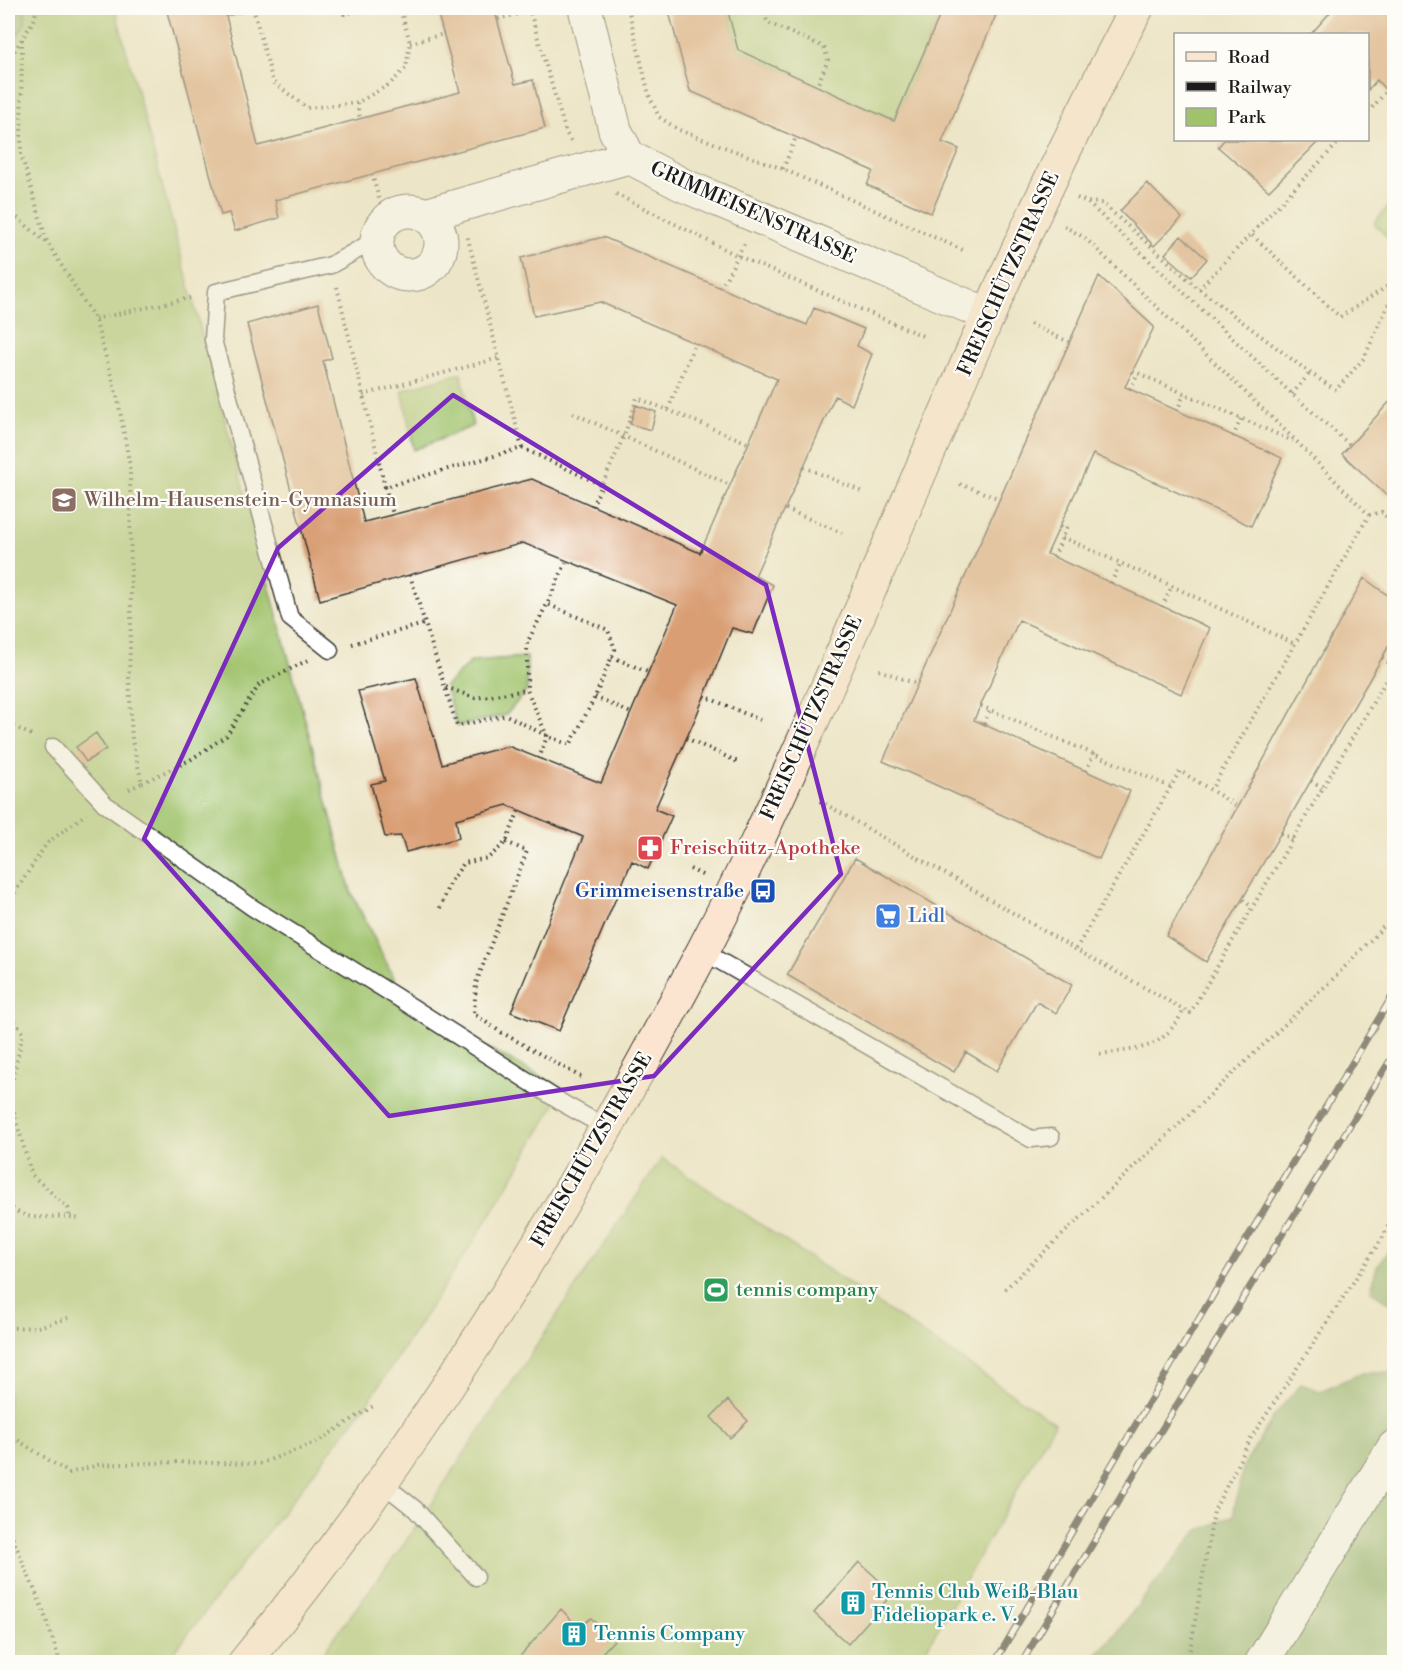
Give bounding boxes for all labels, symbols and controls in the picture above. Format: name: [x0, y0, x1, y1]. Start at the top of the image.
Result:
legend: [1174, 33, 1369, 141]
text: Road: [1228, 46, 1271, 69]
text: Railway: [1228, 76, 1292, 99]
text: Park: [1228, 106, 1267, 129]
street label: GRIMMEISENSTRASSE: [646, 156, 860, 270]
street label: FREISCHÜTZSTRASSE: [952, 167, 1065, 380]
school or university icon: Wilhelm-Hausenstein-Gymnasium: [49, 485, 79, 515]
place label: Wilhelm-Hausenstein-Gymnasium: [83, 488, 397, 513]
street label: FREISCHÜTZSTRASSE: [755, 611, 868, 824]
pharmacy icon: Freischütz-Apotheke: [635, 833, 665, 863]
place label: Freischütz-Apotheke: [670, 836, 861, 861]
bus stop icon: Grimmeisenstraße: [748, 876, 778, 906]
place label: Grimmeisenstraße: [575, 879, 744, 904]
supermarket icon: Lidl: [873, 901, 903, 931]
place label: Lidl: [908, 904, 945, 929]
street label: FREISCHÜTZSTRASSE: [525, 1047, 658, 1252]
sports icon: tennis company: [701, 1275, 731, 1305]
place label: tennis company: [736, 1278, 879, 1303]
place label: Tennis Club Weiß-Blau Fideliopark e. V.: [872, 1580, 1079, 1628]
building icon: Tennis Club Weiß-Blau Fideliopark e. V.: [838, 1588, 868, 1618]
building icon: Tennis Company: [559, 1619, 589, 1649]
place label: Tennis Company: [594, 1622, 746, 1647]

